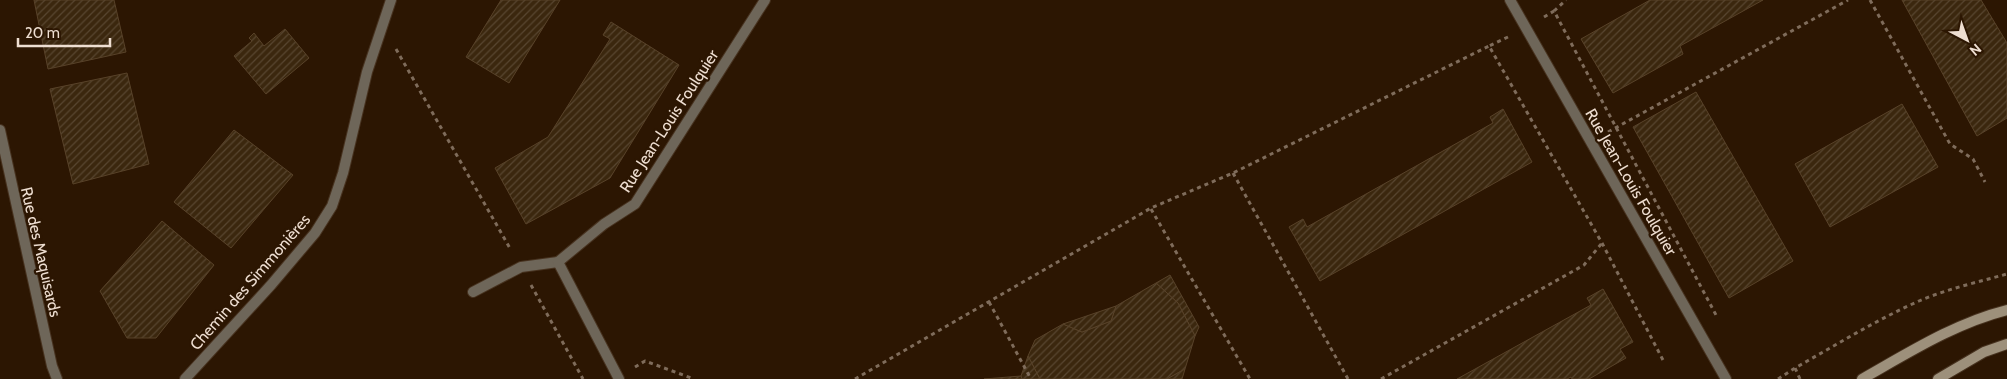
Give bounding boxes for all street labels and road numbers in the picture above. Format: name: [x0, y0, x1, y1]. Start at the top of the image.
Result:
street label: Rue Jean-Louis Foulquier: [616, 45, 723, 196]
street label: Rue Jean-Louis Foulquier: [1581, 105, 1681, 260]
street label: Rue des Maquisards: [17, 185, 65, 319]
street label: Chemin des Simmonières: [186, 210, 314, 354]

